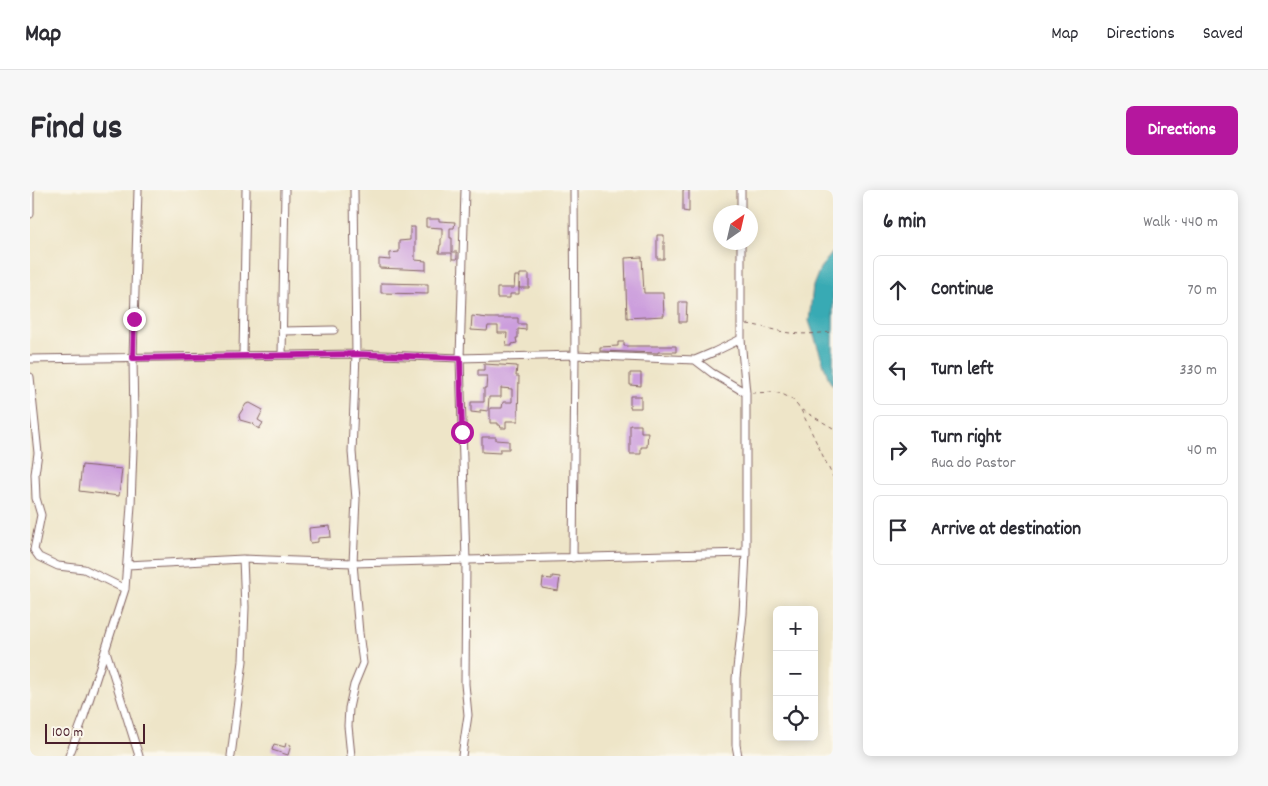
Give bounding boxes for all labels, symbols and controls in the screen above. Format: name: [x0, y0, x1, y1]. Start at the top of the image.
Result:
text: Map: [25, 18, 61, 52]
text: Map: [1051, 22, 1078, 47]
text: Directions: [1106, 22, 1175, 47]
text: Saved: [1203, 22, 1243, 47]
text: Find us: [30, 105, 122, 155]
button: Directions: [1126, 106, 1238, 155]
north arrow: [713, 205, 758, 250]
text: 6 min: [883, 208, 926, 238]
text: Walk · 440 m: [1143, 211, 1218, 234]
icon: ahead: [884, 276, 912, 304]
text: Continue: [931, 277, 993, 304]
text: 70 m: [1187, 279, 1217, 302]
route end: [123, 308, 146, 331]
icon: left: [884, 356, 912, 384]
text: Turn left: [931, 357, 994, 384]
text: 330 m: [1179, 359, 1217, 382]
route start: [451, 421, 474, 444]
text: Turn right: [931, 425, 1002, 452]
icon: right: [884, 436, 912, 464]
text: 40 m: [1187, 439, 1217, 462]
text: Rua do Pastor: [931, 452, 1016, 475]
icon: arrive: [884, 516, 912, 544]
text: Arrive at destination: [931, 517, 1081, 544]
map controls: [773, 606, 818, 741]
button: +: [773, 606, 818, 651]
button: −: [773, 651, 818, 696]
button: locate: [773, 696, 818, 741]
scale bar: [45, 721, 145, 744]
text: 100 m: [52, 723, 83, 743]

